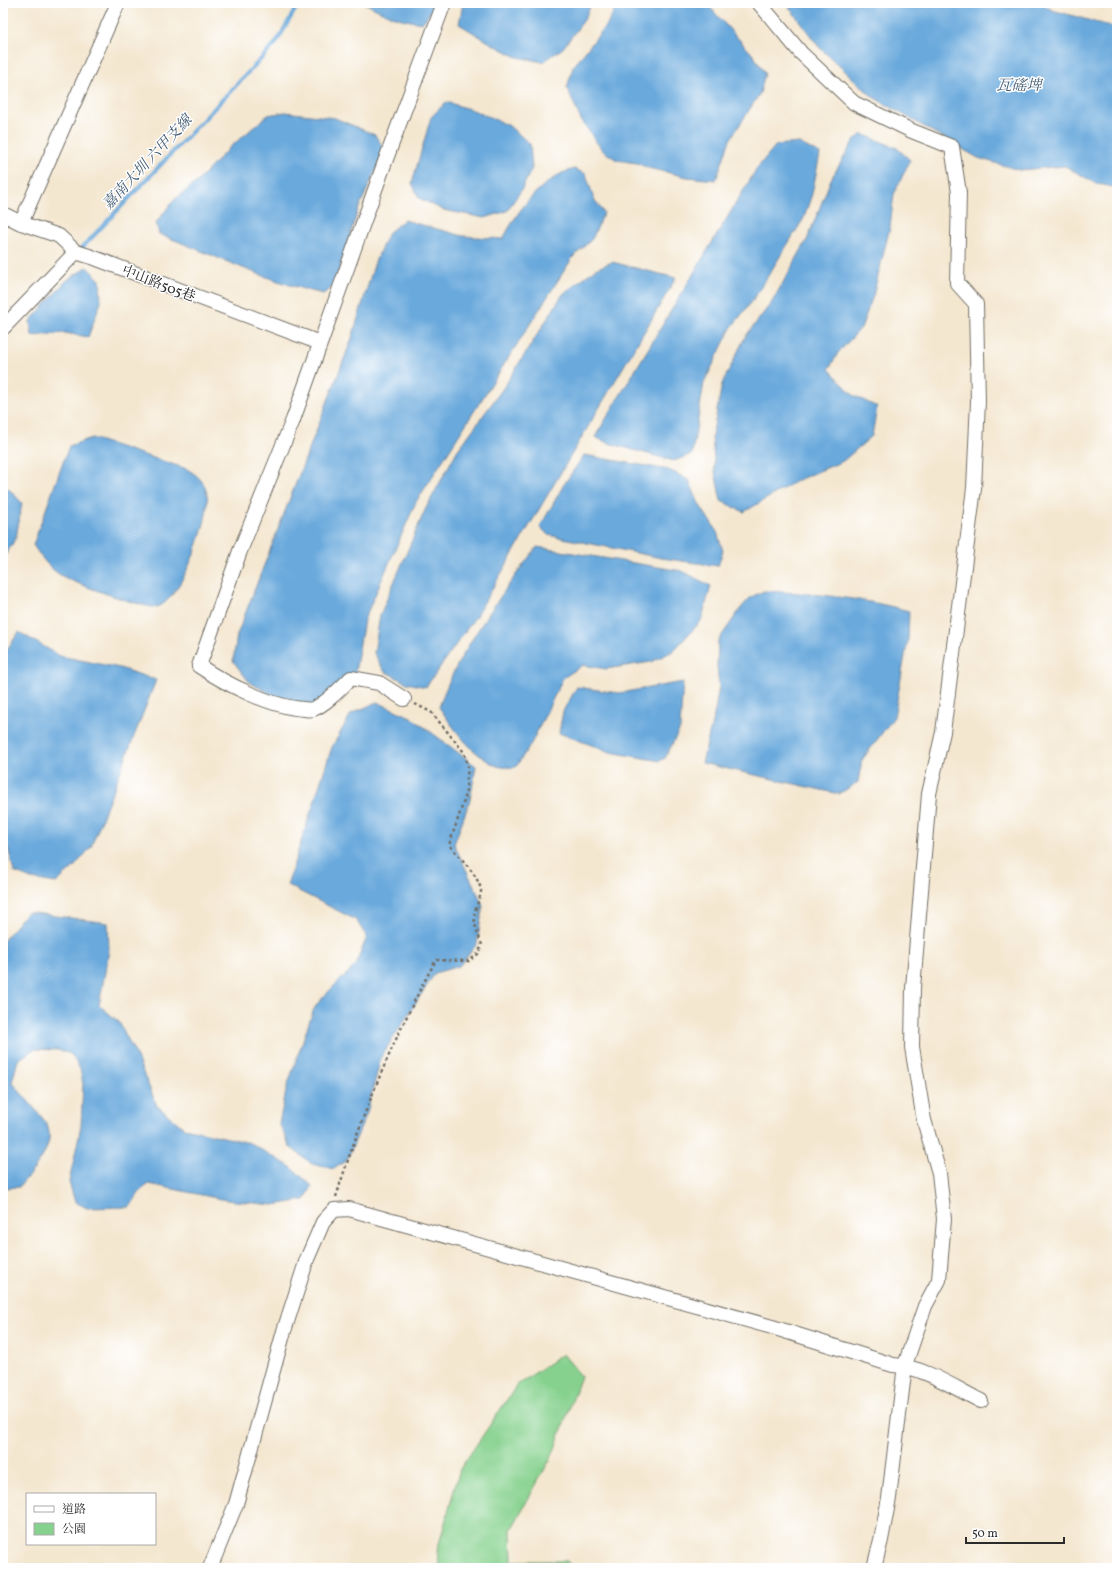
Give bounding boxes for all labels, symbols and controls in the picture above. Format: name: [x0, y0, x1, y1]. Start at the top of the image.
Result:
water label: 瓦磘埤: [996, 76, 1043, 97]
water label: 嘉南大圳 六甲支線: [99, 110, 199, 215]
street label: 中山路505巷: [119, 262, 198, 307]
legend: [26, 1493, 156, 1545]
text: 道路: [62, 1502, 86, 1518]
scale bar: [966, 1519, 1064, 1545]
text: 公園: [62, 1522, 86, 1538]
text: 50 m: [972, 1526, 998, 1542]

